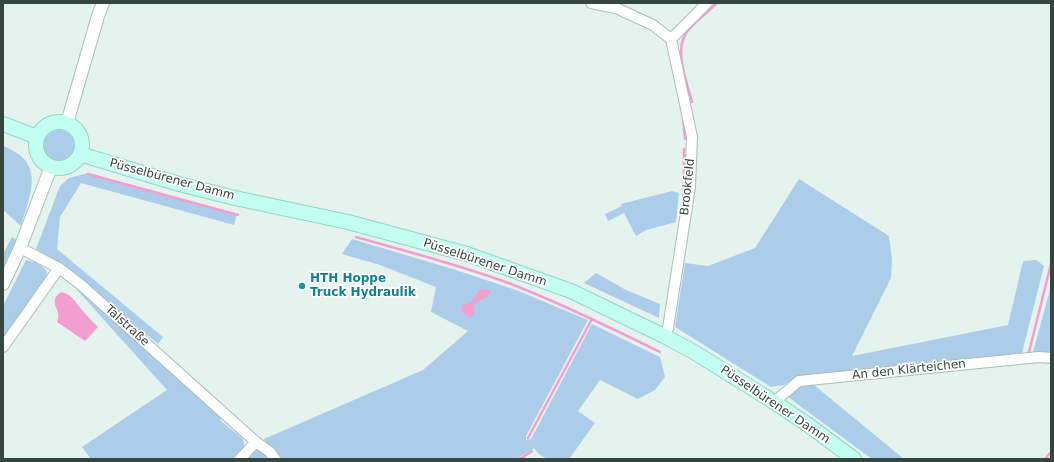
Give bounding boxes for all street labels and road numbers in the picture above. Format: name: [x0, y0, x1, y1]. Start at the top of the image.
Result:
street label: Püsselbürener Damm: [108, 156, 236, 204]
street label: Brookfeld: [678, 158, 698, 216]
street label: Püsselbürener Damm: [422, 236, 548, 290]
street label: Talstraße: [102, 303, 152, 349]
street label: An den Klärteichen: [851, 357, 967, 383]
street label: Püsselbürener Damm: [718, 363, 832, 447]

